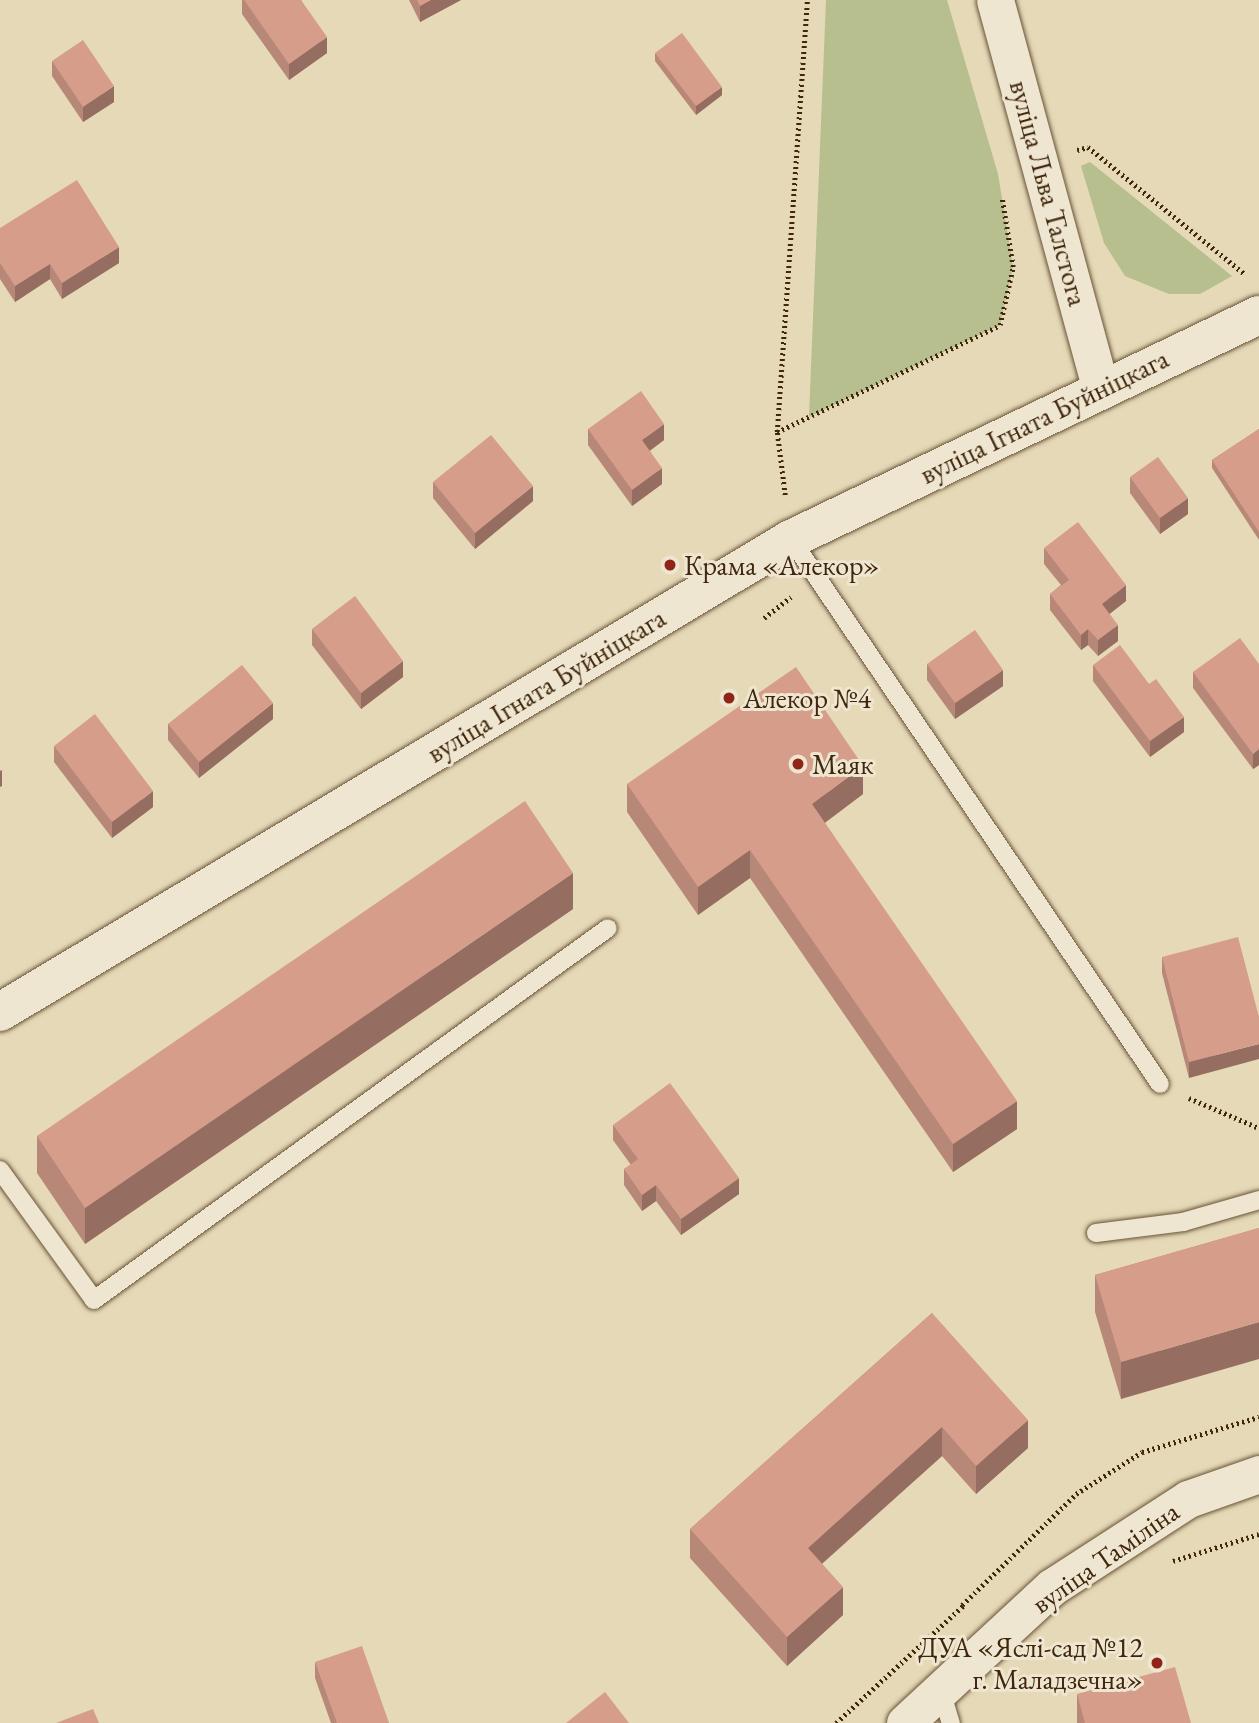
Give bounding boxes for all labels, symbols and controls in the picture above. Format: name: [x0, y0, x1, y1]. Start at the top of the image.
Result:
street label: вуліца Льва Талстога: [1003, 76, 1095, 310]
street label: вуліца Ігната Буйніцкага: [914, 341, 1174, 491]
place label: Крама «Алекор»: [684, 548, 880, 582]
marker: Крама «Алекор»: [662, 557, 678, 573]
street label: вуліца Ігната Буйніцкага: [421, 600, 671, 770]
place label: Алекор №4: [743, 681, 871, 715]
marker: Алекор №4: [721, 690, 737, 706]
place label: Маяк: [812, 747, 874, 781]
marker: Маяк: [790, 756, 806, 772]
street label: вуліца Таміліна: [1025, 1494, 1185, 1620]
place label: ДУА «Яслі-сад №12 г. Маладзечна»: [918, 1630, 1143, 1696]
marker: ДУА «Яслі-сад №12 г. Маладзечна»: [1149, 1655, 1165, 1671]

